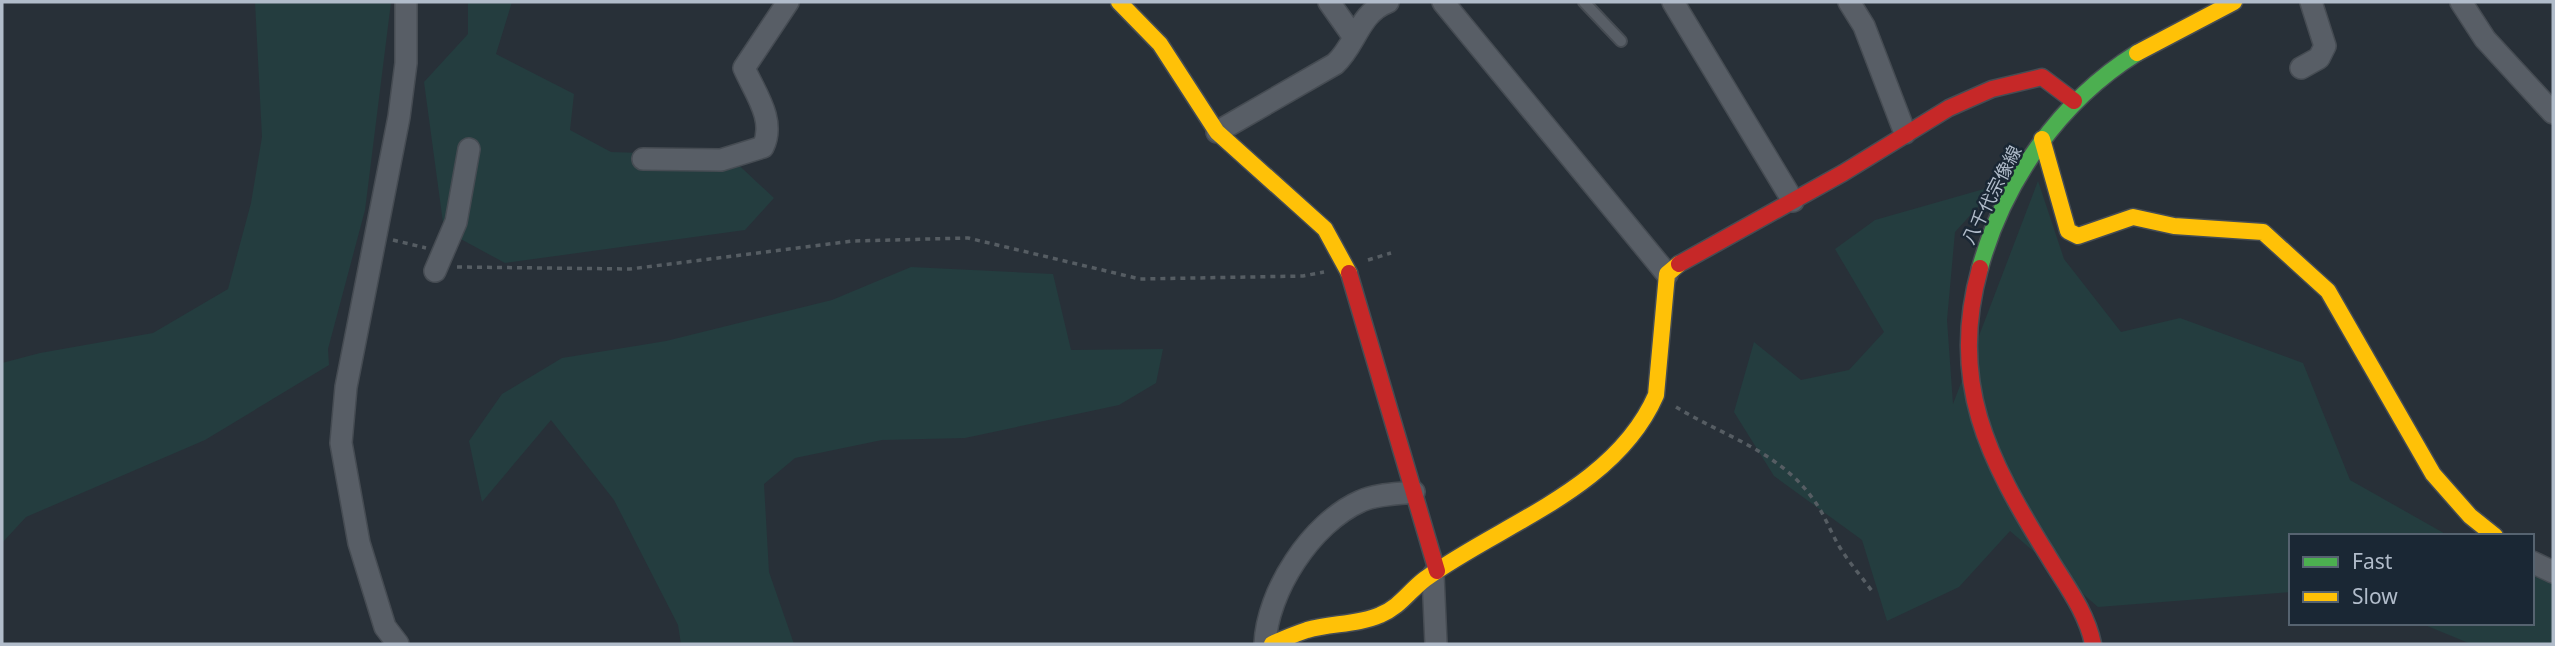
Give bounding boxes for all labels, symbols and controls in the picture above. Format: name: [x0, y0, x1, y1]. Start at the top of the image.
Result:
street label: 八千代宗像線: [1956, 141, 2026, 248]
legend: [2289, 534, 2534, 625]
text: Fast: [2352, 547, 2393, 575]
text: Slow: [2352, 582, 2398, 610]

